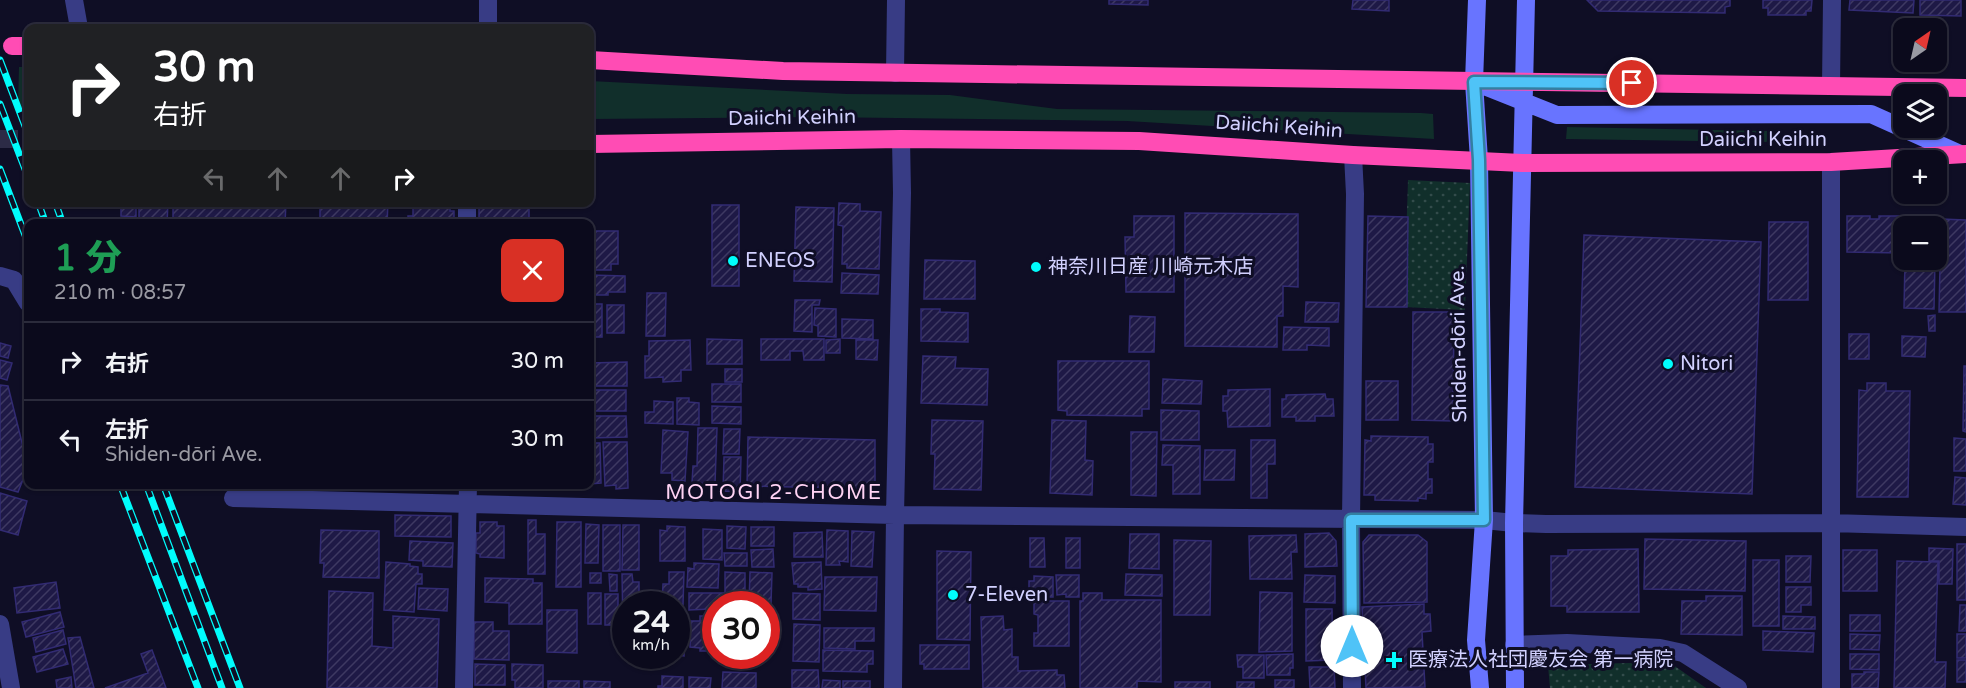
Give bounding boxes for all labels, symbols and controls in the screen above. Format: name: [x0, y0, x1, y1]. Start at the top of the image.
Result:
north arrow: [1893, 18, 1947, 72]
map controls: [1893, 18, 1947, 270]
text: 30 m: [153, 42, 255, 93]
icon: right: [54, 48, 132, 126]
pin: [1606, 57, 1657, 108]
icon: arrive: [1615, 66, 1648, 99]
button: layers: [1893, 84, 1947, 138]
text: 右折: [153, 99, 207, 132]
street label: Daiichi Keihin: [728, 105, 856, 131]
street label: Daiichi Keihin: [1214, 111, 1344, 143]
street label: Daiichi Keihin: [1699, 128, 1827, 152]
button: +: [1893, 150, 1947, 204]
icon: left: [198, 162, 231, 195]
icon: ahead: [261, 162, 294, 195]
icon: ahead: [324, 162, 357, 195]
icon: right: [387, 162, 420, 195]
button: −: [1893, 216, 1947, 270]
text: 1 分: [54, 237, 122, 280]
button: close: [501, 239, 564, 302]
place label: ENEOS: [745, 249, 815, 273]
marker: ENEOS: [726, 254, 740, 268]
place label: 神奈川日産 川崎元木店: [1048, 255, 1253, 279]
marker: 神奈川日産 川崎元木店: [1029, 260, 1043, 274]
street label: Shiden-dōri Ave.: [1446, 265, 1472, 423]
text: 210 m · 08:57: [54, 281, 186, 305]
icon: right: [54, 345, 87, 378]
text: 30 m: [510, 348, 564, 374]
text: 右折: [105, 351, 149, 377]
place label: Nitori: [1680, 352, 1733, 376]
marker: Nitori: [1661, 357, 1675, 371]
text: 左折: [105, 417, 149, 443]
icon: left: [54, 423, 87, 456]
text: 30 m: [510, 426, 564, 452]
text: Shiden-dōri Ave.: [105, 443, 262, 467]
district label: MOTOGI 2-CHOME: [665, 480, 883, 505]
place label: 7-Eleven: [965, 583, 1048, 607]
marker: 7-Eleven: [946, 588, 960, 602]
speed limit sign: 30: [702, 591, 780, 669]
text: 24: [632, 604, 670, 641]
position arrow: [1320, 614, 1384, 678]
text: km/h: [632, 636, 670, 654]
place label: 医療法人社団慶友会 第一病院: [1408, 648, 1673, 672]
marker: 医療法人社団慶友会 第一病院: [1385, 651, 1403, 669]

